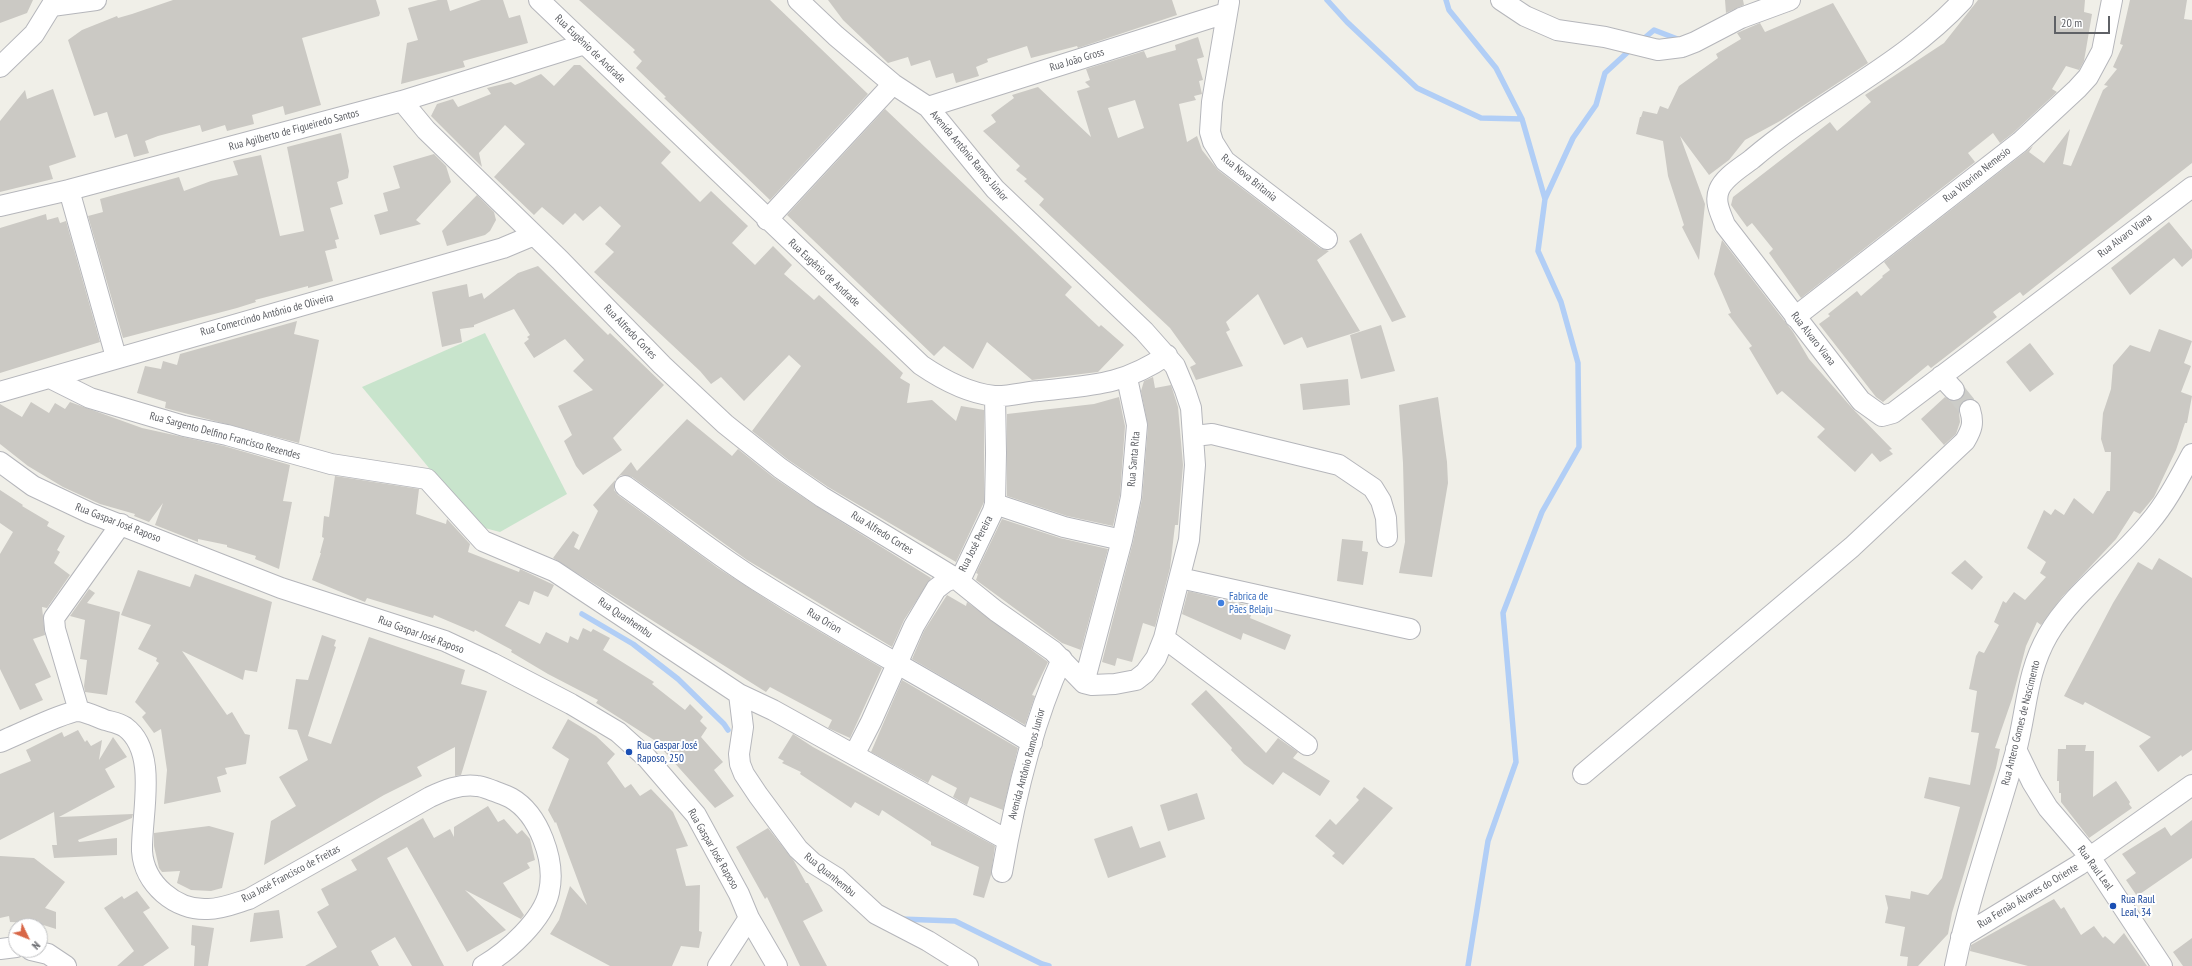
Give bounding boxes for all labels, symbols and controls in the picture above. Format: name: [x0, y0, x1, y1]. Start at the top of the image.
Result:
scale bar: [2056, 8, 2112, 34]
street label: Rua Eugênio de Andrade: [552, 12, 628, 86]
text: 20 m: [2061, 15, 2082, 30]
street label: Rua João Gross: [1048, 45, 1106, 75]
street label: Rua Agilberto de Figueiredo Santos: [228, 106, 360, 154]
street label: Avenida Antônio Ramos Júnior: [927, 108, 1011, 204]
street label: Rua Vitorino Nemesio: [1941, 144, 2013, 206]
street label: Rua Nova Britania: [1218, 151, 1280, 205]
street label: Rua Alvaro Viana: [2095, 211, 2155, 261]
street label: Rua Eugênio de Andrade: [785, 236, 863, 310]
street label: Rua Comercindo Antônio de Oliveira: [199, 291, 335, 339]
street label: Rua Alfredo Cortes: [601, 302, 659, 362]
street label: Rua Alvaro Viana: [1788, 310, 1838, 368]
street label: Rua Sargento Delfino Francisco Rezendes: [148, 409, 302, 463]
street label: Rua Santa Rita: [1125, 431, 1143, 487]
street label: Rua Gaspar José Raposo: [73, 501, 163, 545]
street label: Rua Alfredo Cortes: [849, 509, 915, 557]
street label: Rua José Pereira: [956, 514, 996, 574]
place label: Fabrica de Pães Belaju: [1229, 590, 1273, 616]
street label: Rua Quanhembu: [595, 595, 655, 641]
marker: Fabrica de Pães Belaju: [1216, 598, 1226, 608]
street label: Rua Orion: [804, 606, 844, 636]
street label: Rua Gaspar José Raposo: [376, 613, 466, 657]
street label: Rua Antero Gomes de Nascimento: [1999, 659, 2043, 787]
street label: Avenida Antônio Ramos Junior: [1006, 707, 1048, 821]
place label: Rua Gaspar José Raposo, 250: [637, 739, 698, 765]
marker: Rua Gaspar José Raposo, 250: [624, 747, 634, 757]
street label: Rua Gaspar José Raposo: [685, 806, 741, 892]
street label: Rua José Francisco de Freitas: [239, 842, 343, 906]
street label: Rua Raul Leal: [2074, 843, 2116, 893]
street label: Rua Quanhembu: [801, 850, 859, 900]
street label: Rua Fernão Álvares do Oriente: [1975, 861, 2081, 931]
place label: Rua Raul Leal, 34: [2121, 893, 2155, 919]
marker: Rua Raul Leal, 34: [2108, 901, 2118, 911]
north arrow: [8, 918, 48, 958]
text: N: [29, 939, 43, 952]

